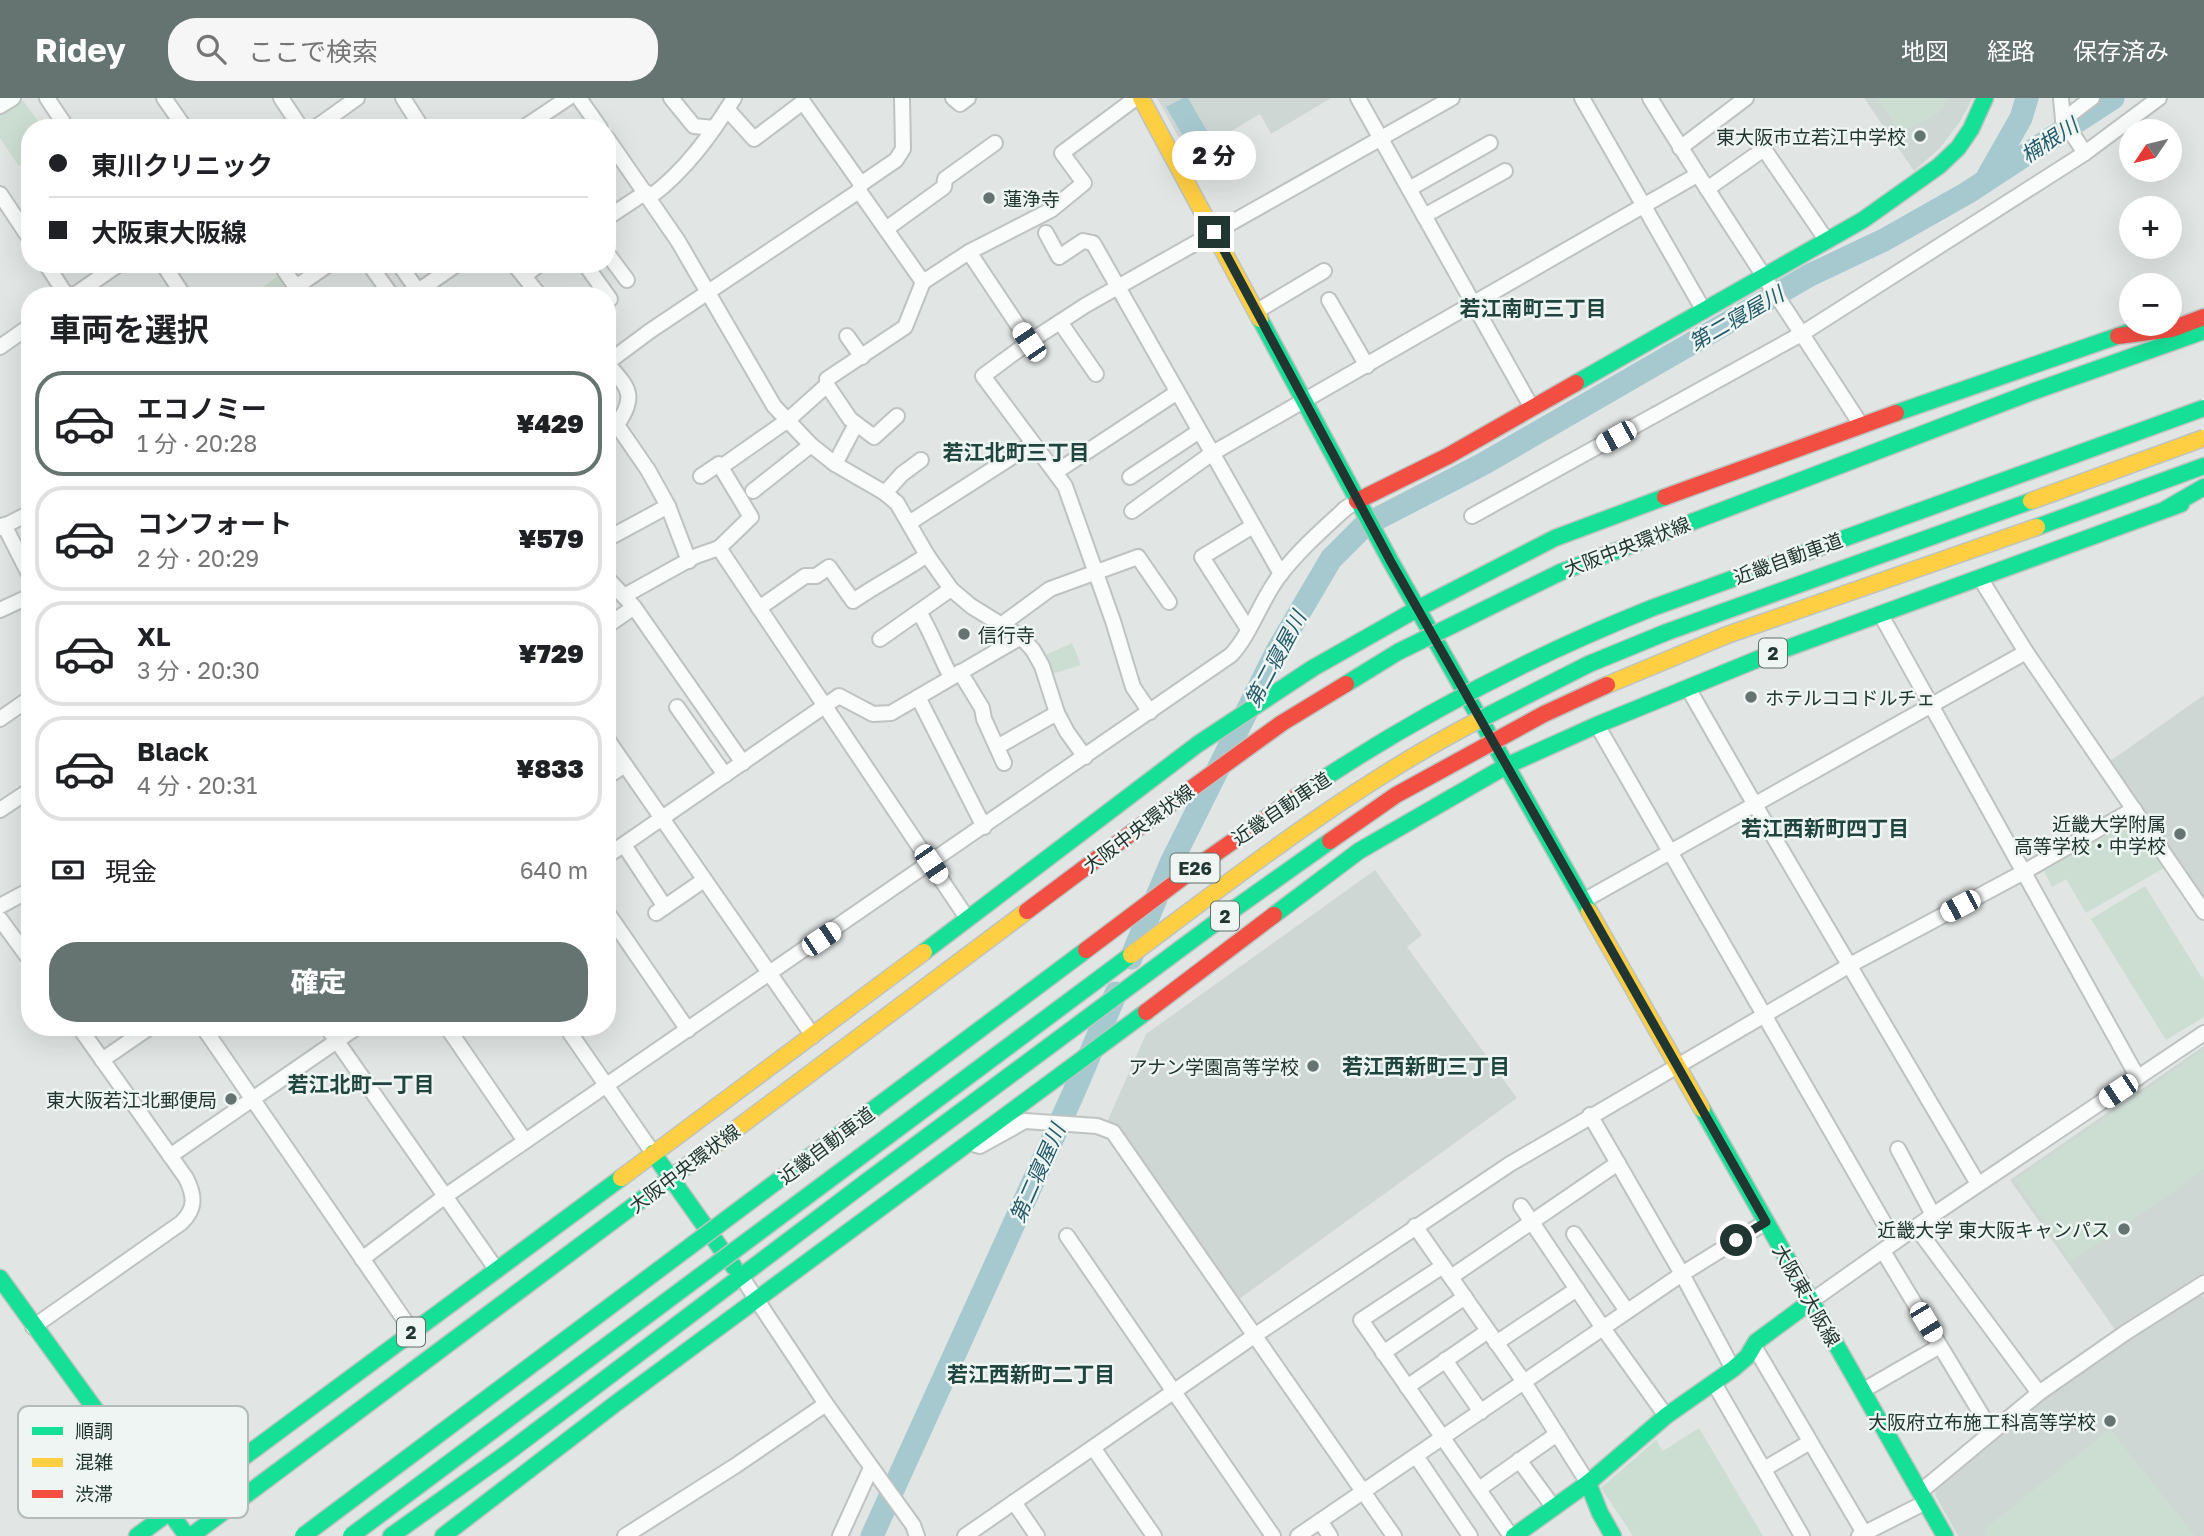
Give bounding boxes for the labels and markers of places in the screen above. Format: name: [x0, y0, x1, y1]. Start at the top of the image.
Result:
place label: 東大阪市立若江中学校: [1716, 125, 1906, 148]
marker: 東大阪市立若江中学校: [1912, 128, 1928, 144]
place label: 蓮浄寺: [1003, 187, 1060, 210]
marker: 蓮浄寺: [981, 190, 997, 206]
place label: 信行寺: [978, 623, 1035, 646]
marker: 信行寺: [956, 626, 972, 642]
place label: ホテルココドルチェ: [1765, 686, 1936, 709]
marker: ホテルココドルチェ: [1743, 689, 1759, 705]
place label: 近畿大学附属 高等学校・中学校: [2014, 812, 2166, 857]
marker: 近畿大学附属 高等学校・中学校: [2172, 826, 2188, 842]
place label: アナン学園高等学校: [1128, 1055, 1299, 1078]
marker: アナン学園高等学校: [1305, 1058, 1321, 1074]
place label: 東大阪若江北郵便局: [46, 1088, 217, 1111]
marker: 東大阪若江北郵便局: [223, 1091, 239, 1107]
place label: 近畿大学 東大阪キャンパス: [1877, 1218, 2110, 1241]
marker: 近畿大学 東大阪キャンパス: [2116, 1221, 2132, 1237]
place label: 大阪府立布施工科高等学校: [1868, 1410, 2096, 1433]
marker: 大阪府立布施工科高等学校: [2102, 1413, 2118, 1429]

